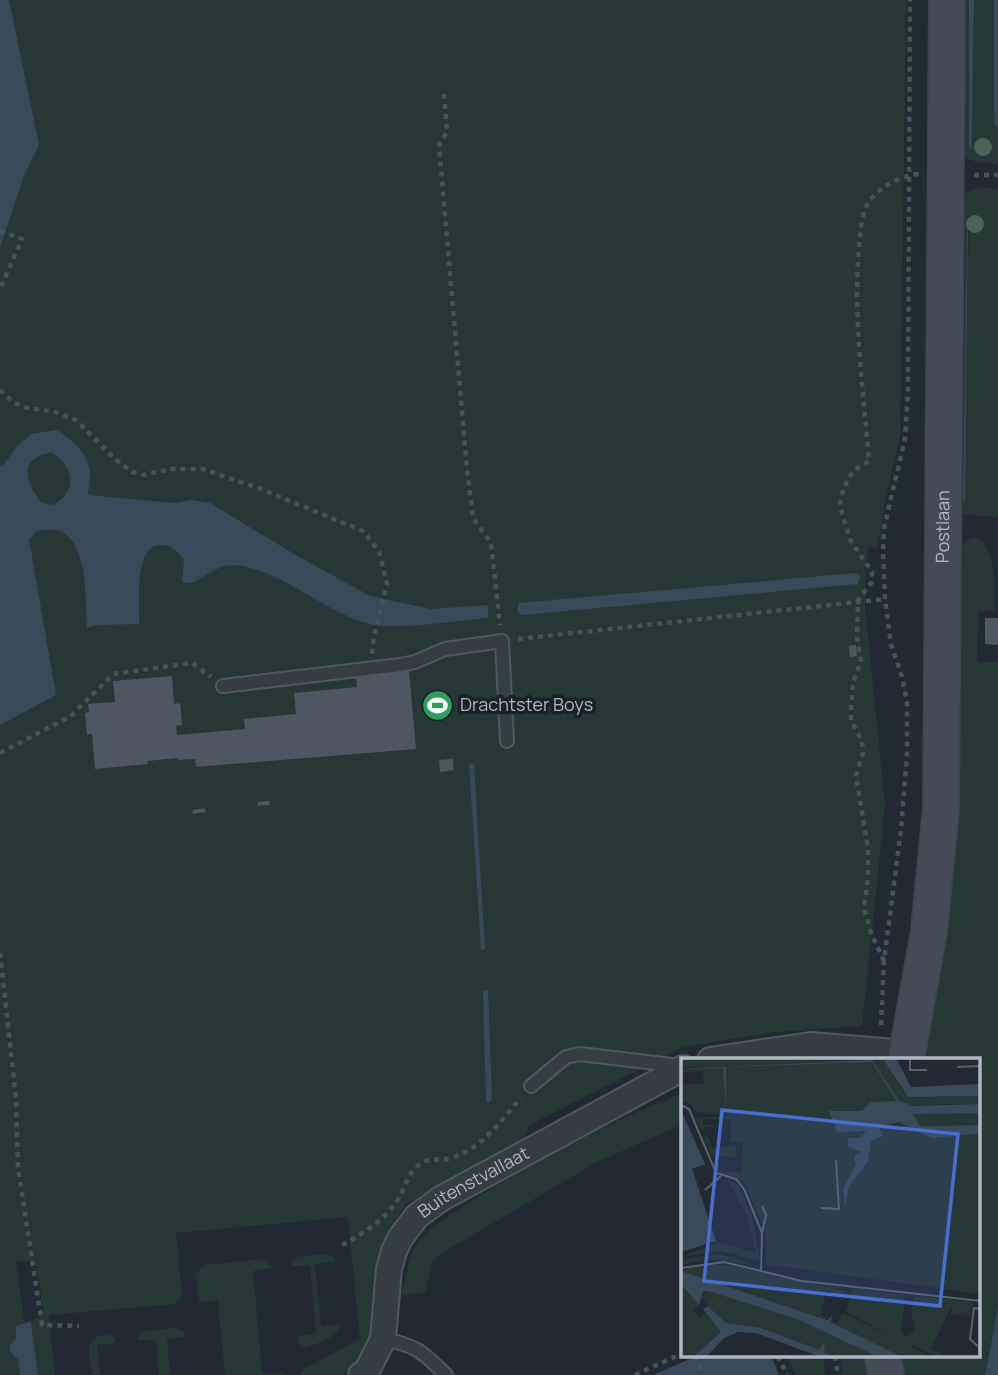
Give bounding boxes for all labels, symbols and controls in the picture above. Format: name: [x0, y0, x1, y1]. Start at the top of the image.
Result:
street label: Postlaan: [930, 490, 954, 563]
sports icon: Drachtster Boys: [420, 688, 454, 722]
place label: Drachtster Boys: [460, 692, 593, 716]
inset map: [681, 1058, 981, 1358]
street label: Buitenstvallaat: [412, 1140, 533, 1223]

